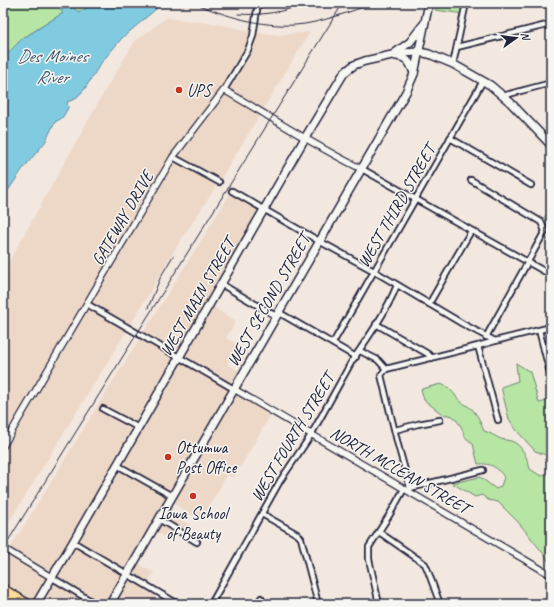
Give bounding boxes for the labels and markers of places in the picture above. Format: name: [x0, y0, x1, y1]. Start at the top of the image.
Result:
place label: UPS: [187, 80, 214, 101]
marker: UPS: [174, 85, 184, 95]
place label: Ottumwa Post Office: [176, 437, 238, 478]
marker: Ottumwa Post Office: [163, 452, 173, 462]
marker: Iowa School of Beauty: [188, 491, 198, 501]
place label: Iowa School of Beauty: [158, 503, 231, 544]

